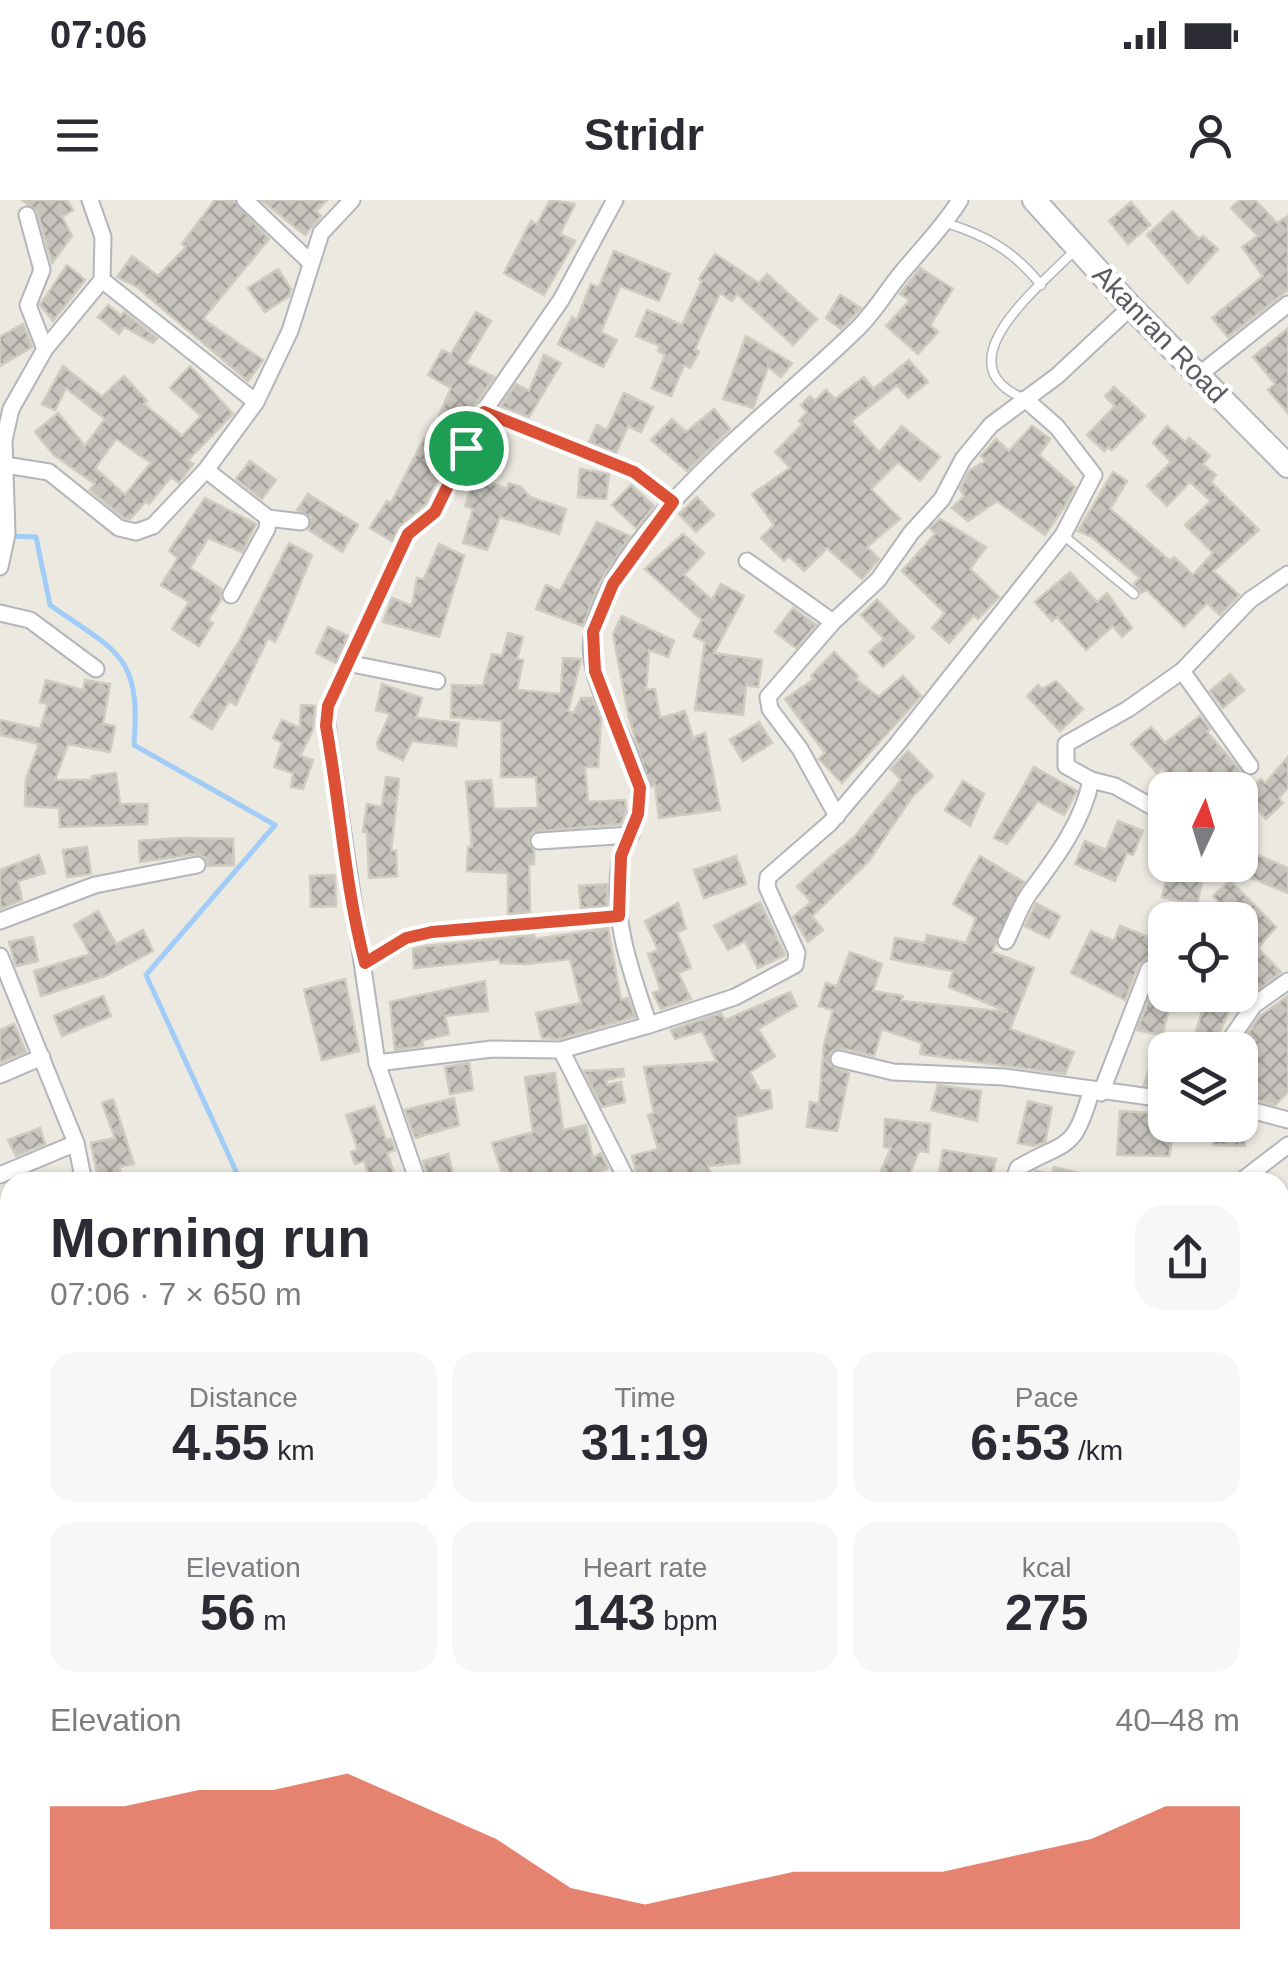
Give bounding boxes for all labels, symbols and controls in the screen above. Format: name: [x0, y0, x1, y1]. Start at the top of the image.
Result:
text: 07:06: [50, 14, 147, 56]
icon: menu: [50, 108, 105, 163]
icon: person: [1183, 108, 1238, 163]
text: Stridr: [584, 109, 704, 160]
street label: Akanran Road: [1087, 259, 1233, 409]
pin: [424, 406, 509, 491]
icon: arrive: [439, 421, 494, 476]
north arrow: [1148, 772, 1258, 882]
map controls: [1148, 772, 1258, 1142]
button: locate: [1148, 902, 1258, 1012]
button: layers: [1148, 1032, 1258, 1142]
button: share: [1135, 1205, 1240, 1310]
text: Morning run: [50, 1207, 371, 1269]
text: 07:06 · 7 × 650 m: [50, 1276, 302, 1312]
text: Distance: [189, 1382, 298, 1413]
text: Time: [614, 1382, 676, 1413]
text: Pace: [1015, 1382, 1079, 1413]
text: 4.55: [172, 1415, 269, 1471]
text: 31:19: [581, 1415, 709, 1471]
text: 6:53: [970, 1415, 1070, 1471]
text: km: [269, 1435, 315, 1466]
text: /km: [1070, 1435, 1123, 1466]
text: Elevation: [186, 1552, 301, 1583]
text: Heart rate: [583, 1552, 707, 1583]
text: kcal: [1022, 1552, 1072, 1583]
text: 56: [200, 1585, 256, 1641]
text: 143: [572, 1585, 656, 1641]
text: 275: [1005, 1585, 1088, 1641]
text: m: [256, 1605, 287, 1636]
text: bpm: [656, 1605, 718, 1636]
text: Elevation: [50, 1702, 182, 1738]
text: 40–48 m: [1115, 1702, 1240, 1738]

